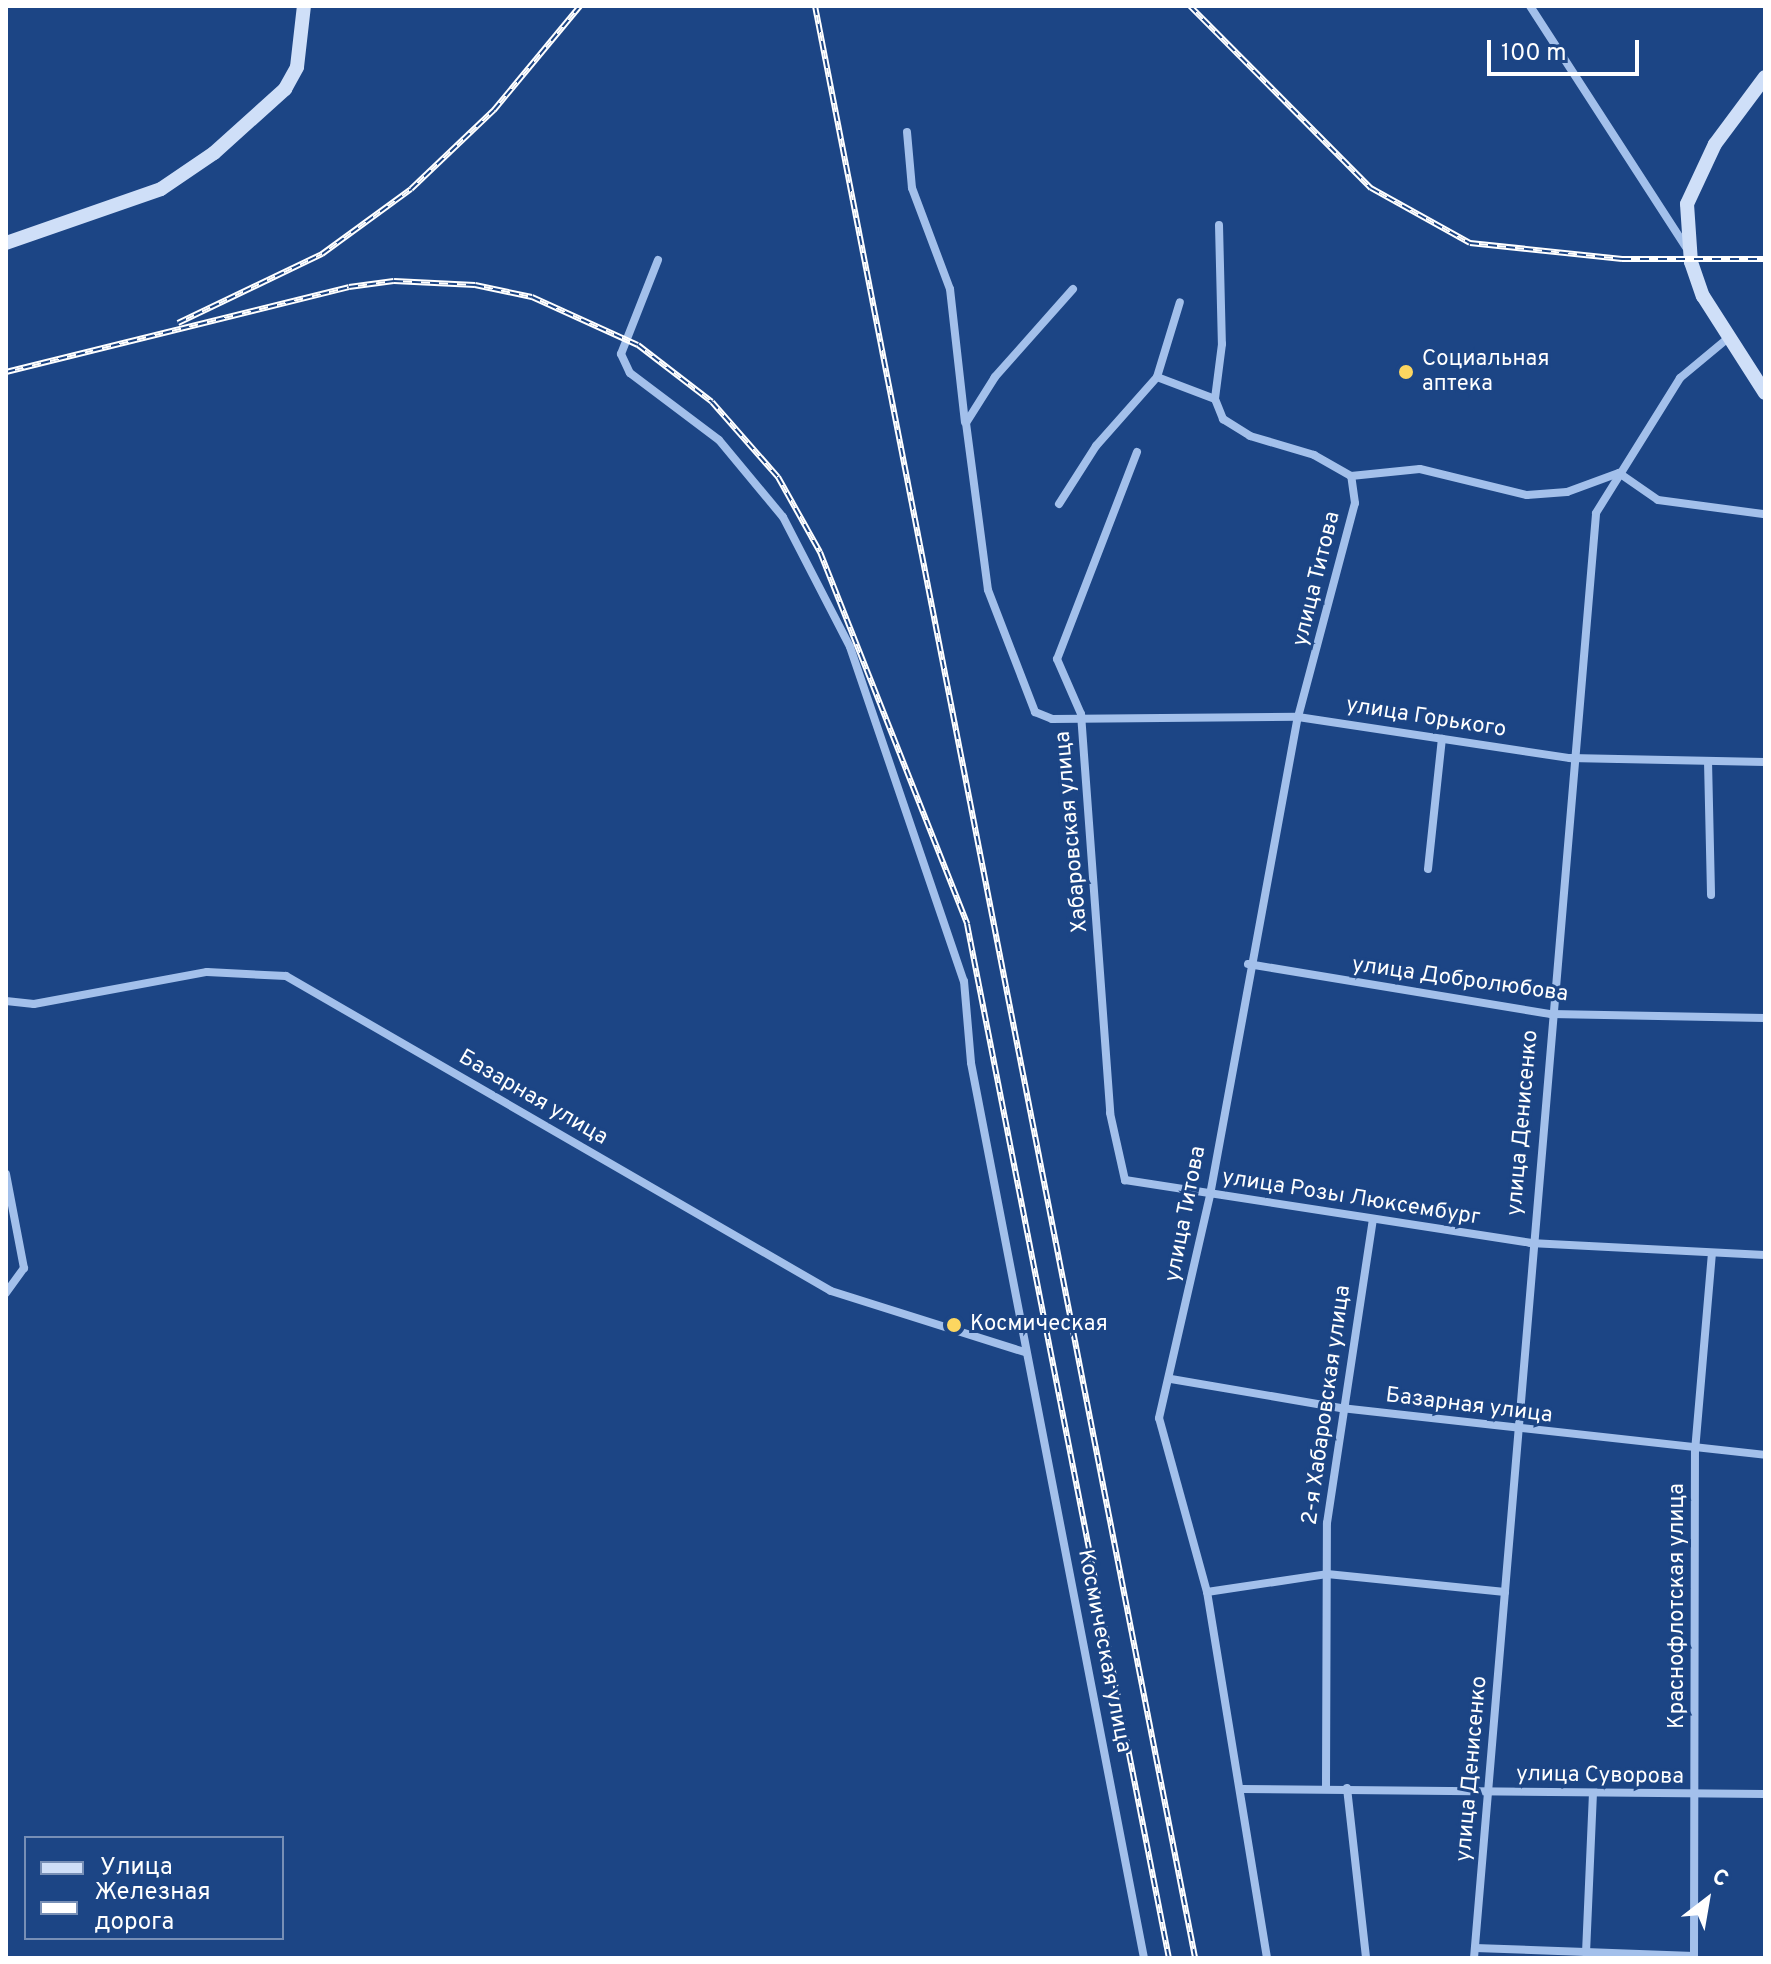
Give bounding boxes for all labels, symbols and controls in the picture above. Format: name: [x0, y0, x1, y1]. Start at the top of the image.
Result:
scale bar: [1491, 24, 1643, 74]
text: 100 m: [1501, 39, 1567, 69]
place label: Социальная аптека: [1422, 346, 1549, 398]
marker: Социальная аптека: [1397, 363, 1415, 381]
street label: улица Титова: [1287, 508, 1347, 650]
street label: улица Горького: [1344, 692, 1508, 744]
street label: Хабаровская улица: [1050, 730, 1094, 934]
street label: улица Добролюбова: [1350, 952, 1570, 1008]
street label: улица Денисенко: [1502, 1029, 1544, 1217]
street label: Базарная улица: [454, 1045, 612, 1151]
street label: улица Титова: [1160, 1143, 1212, 1285]
street label: улица Розы Люксембург: [1220, 1165, 1482, 1231]
street label: 2-я Хабаровская улица: [1297, 1283, 1357, 1527]
place label: Космическая: [970, 1312, 1108, 1338]
marker: Космическая: [945, 1316, 963, 1334]
street label: Базарная улица: [1384, 1383, 1554, 1429]
street label: Краснофлотская улица: [1665, 1483, 1691, 1729]
street label: Космическая улица: [1071, 1547, 1137, 1755]
street label: улица Денисенко: [1451, 1675, 1493, 1863]
street label: улица Суворова: [1516, 1761, 1684, 1791]
legend: [24, 1836, 284, 1940]
text: Улица: [100, 1853, 173, 1883]
north arrow: [1667, 1860, 1747, 1940]
text: С: [1707, 1864, 1733, 1894]
text: Железная дорога: [94, 1878, 211, 1938]

